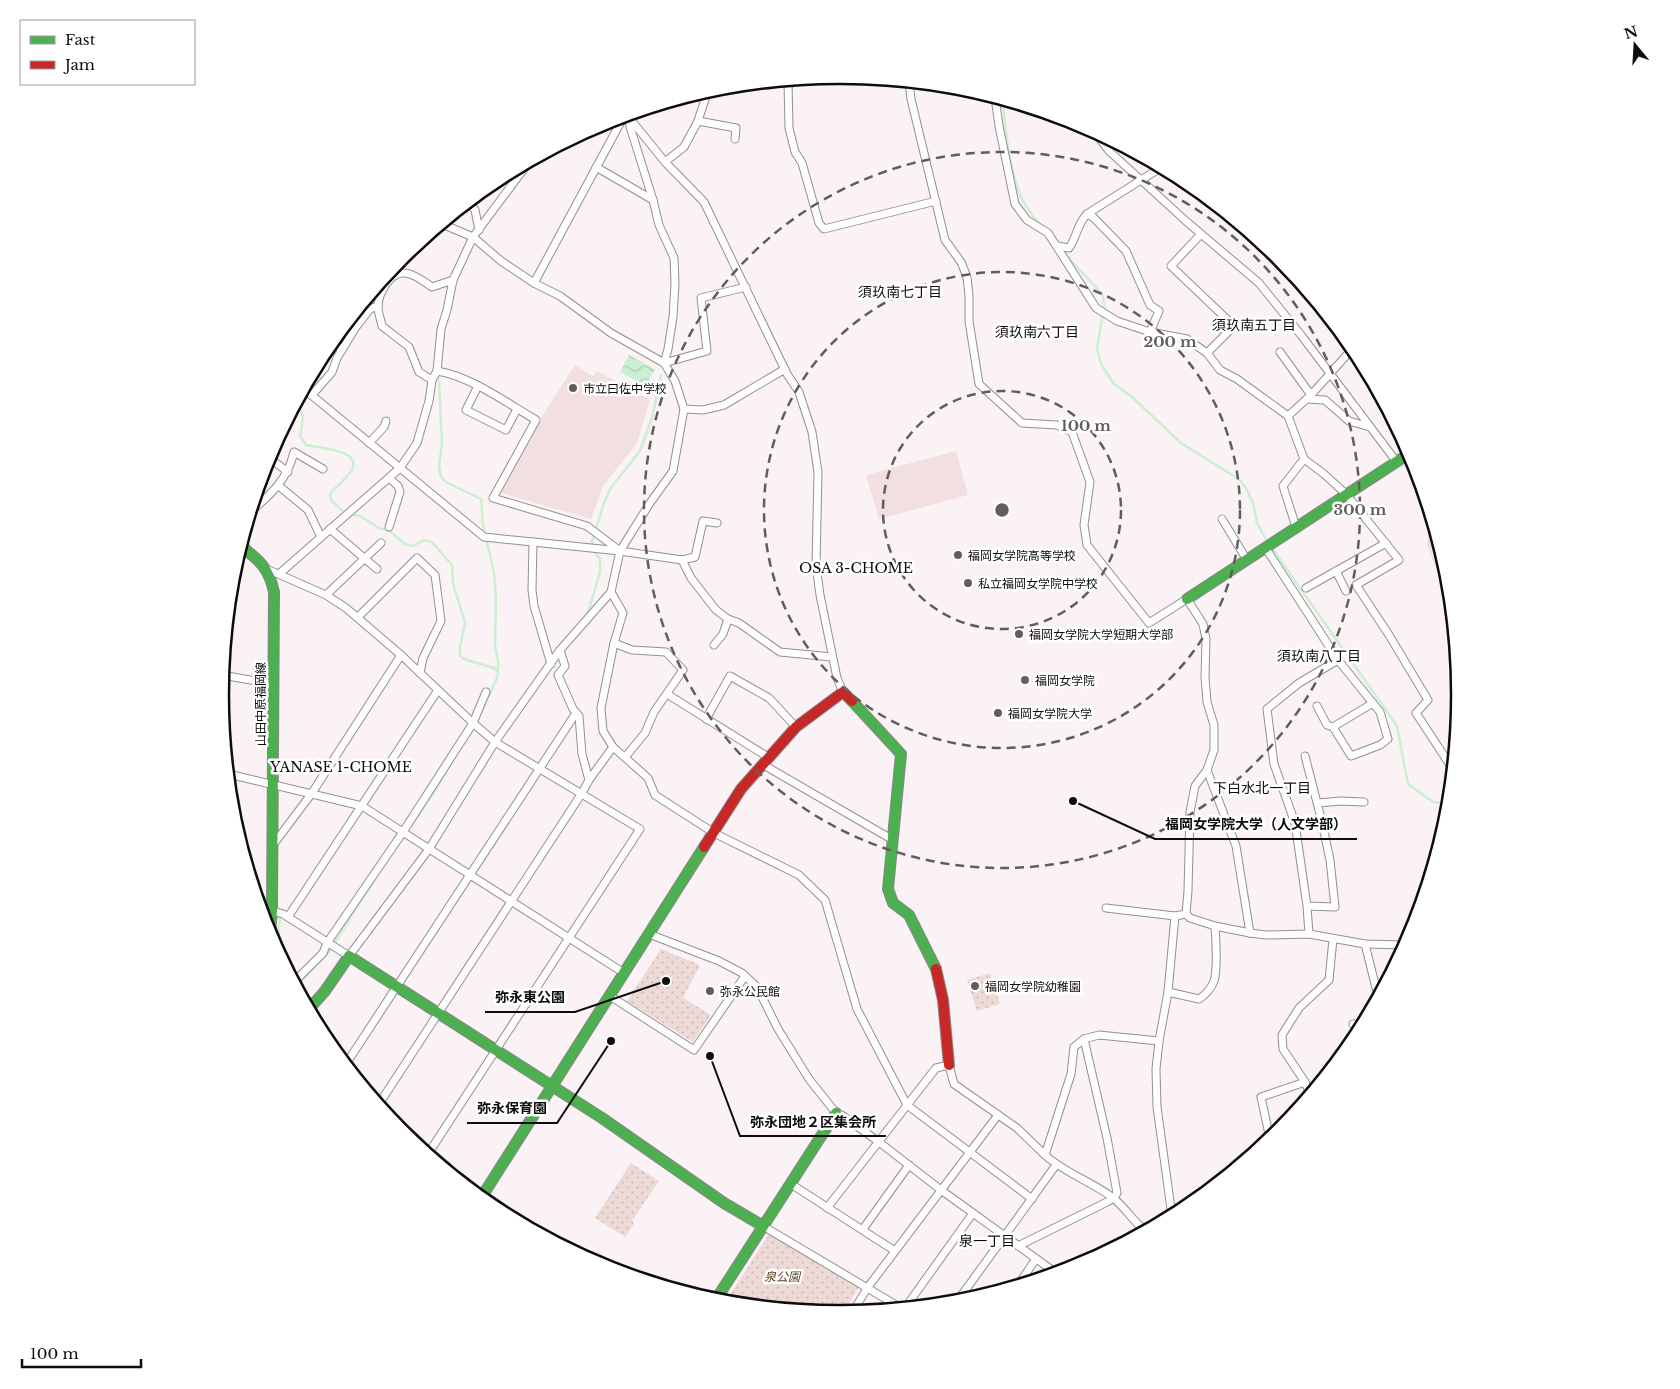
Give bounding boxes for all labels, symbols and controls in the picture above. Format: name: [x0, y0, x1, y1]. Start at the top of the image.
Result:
legend: [20, 20, 195, 85]
north arrow: [1610, 20, 1660, 70]
text: N: [1622, 22, 1640, 43]
text: Fast: [65, 30, 96, 49]
text: Jam: [63, 55, 95, 74]
district label: 須玖南七丁目: [858, 283, 942, 301]
district label: 須玖南五丁目: [1212, 316, 1296, 334]
district label: 須玖南六丁目: [995, 323, 1079, 341]
text: 200 m: [1144, 332, 1197, 351]
place label: 市立曰佐中学校: [583, 381, 667, 396]
marker: 市立曰佐中学校: [567, 382, 579, 394]
text: 100 m: [1061, 416, 1111, 435]
text: 300 m: [1334, 500, 1387, 519]
centre of rings: [993, 501, 1011, 519]
place label: 福岡女学院高等学校: [968, 548, 1076, 563]
marker: 福岡女学院高等学校: [952, 549, 964, 561]
district label: OSA 3-CHOME: [799, 559, 913, 577]
place label: 私立福岡女学院中学校: [978, 576, 1098, 591]
marker: 私立福岡女学院中学校: [962, 577, 974, 589]
place label: 福岡女学院大学短期大学部: [1029, 627, 1173, 642]
marker: 福岡女学院大学短期大学部: [1013, 628, 1025, 640]
district label: 須玖南八丁目: [1277, 647, 1361, 665]
street label: 山田中原福岡線: [253, 662, 268, 746]
place label: 福岡女学院: [1035, 673, 1095, 688]
marker: 福岡女学院: [1019, 674, 1031, 686]
place label: 福岡女学院大学: [1008, 706, 1092, 721]
marker: 福岡女学院大学: [992, 707, 1004, 719]
district label: YANASE 1-CHOME: [269, 758, 412, 776]
district label: 下白水北一丁目: [1213, 779, 1311, 797]
callout: 福岡女学院大学（人文学部）: [1155, 810, 1357, 839]
text: 福岡女学院大学（人文学部）: [1165, 815, 1347, 833]
place label: 福岡女学院幼稚園: [985, 979, 1081, 994]
marker: 福岡女学院幼稚園: [969, 980, 981, 992]
callout: 弥永東公園: [485, 983, 575, 1012]
place label: 弥永公民館: [720, 984, 780, 999]
marker: 弥永公民館: [704, 985, 716, 997]
text: 弥永東公園: [495, 988, 565, 1006]
callout: 弥永保育園: [467, 1094, 557, 1123]
text: 弥永保育園: [477, 1099, 547, 1117]
callout: 弥永団地２区集会所: [740, 1107, 886, 1136]
text: 弥永団地２区集会所: [750, 1113, 876, 1131]
district label: 泉一丁目: [959, 1232, 1015, 1250]
park label: 泉公園: [764, 1269, 802, 1284]
scale bar: [22, 1336, 141, 1368]
text: 100 m: [30, 1344, 79, 1363]

